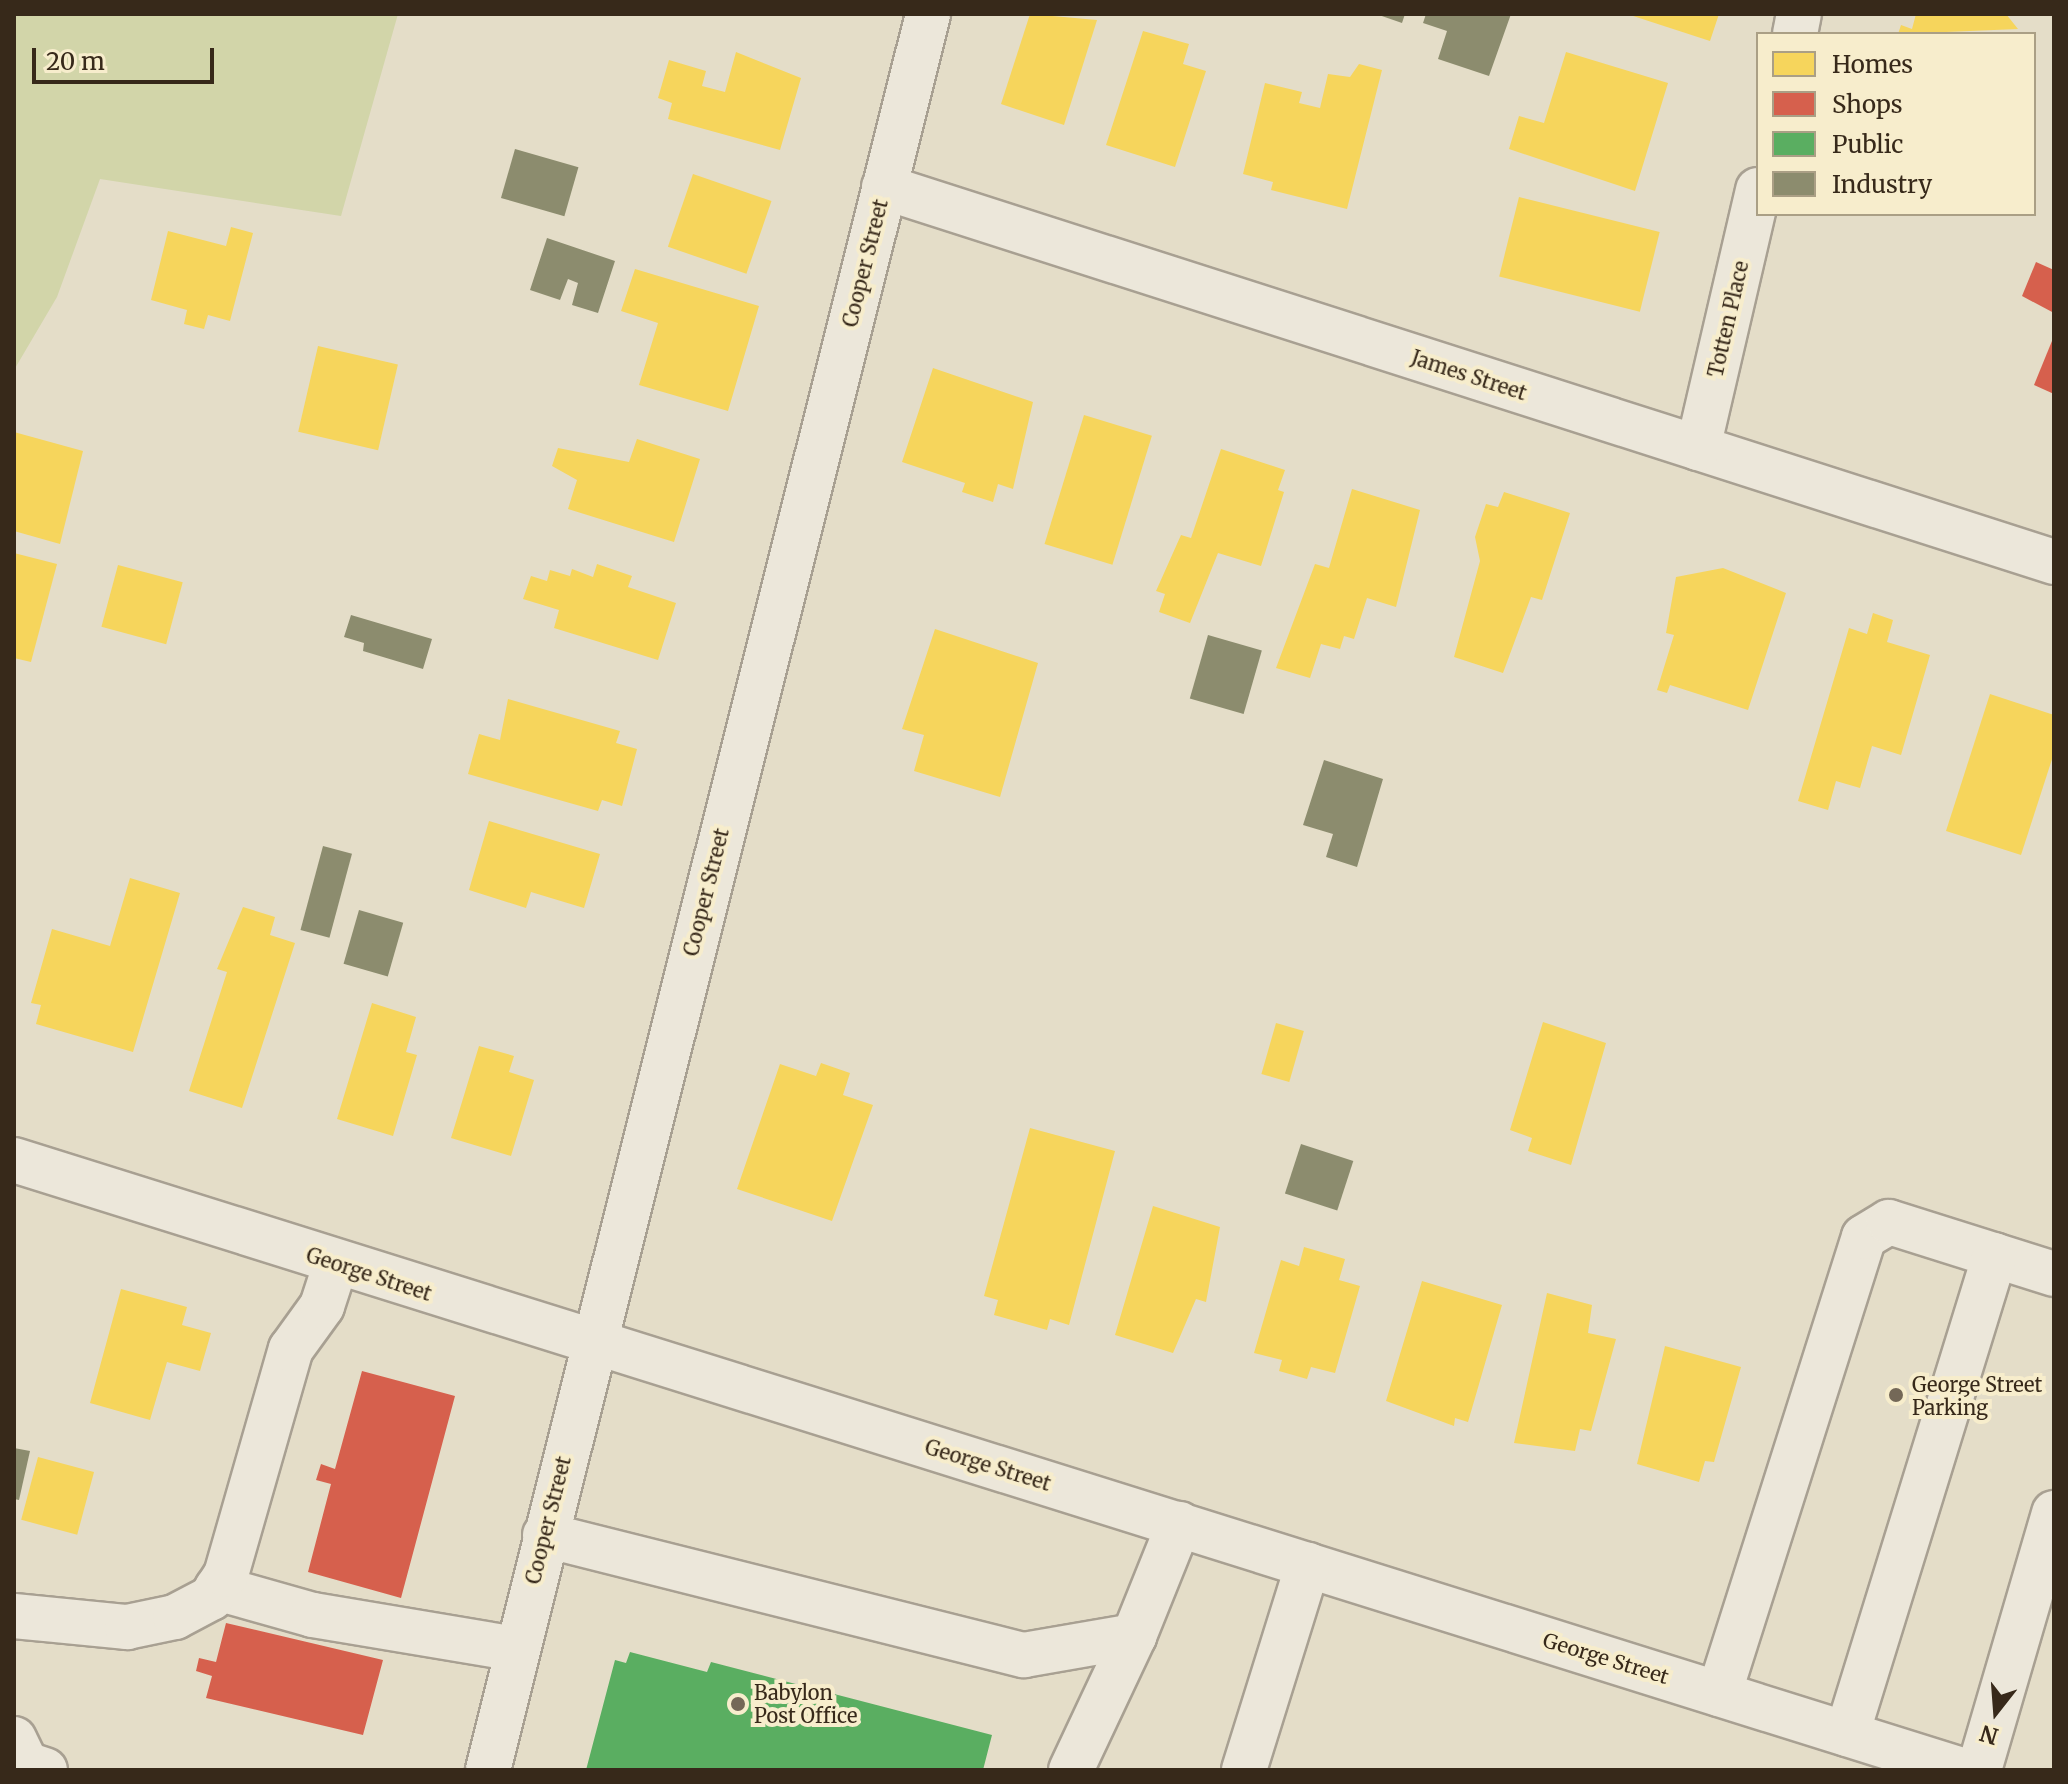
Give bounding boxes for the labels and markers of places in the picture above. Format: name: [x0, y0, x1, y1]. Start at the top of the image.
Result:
place label: George Street Parking: [1912, 1372, 2042, 1419]
marker: George Street Parking: [1887, 1386, 1905, 1404]
place label: Babylon Post Office: [754, 1680, 857, 1727]
marker: Babylon Post Office: [729, 1695, 747, 1713]

